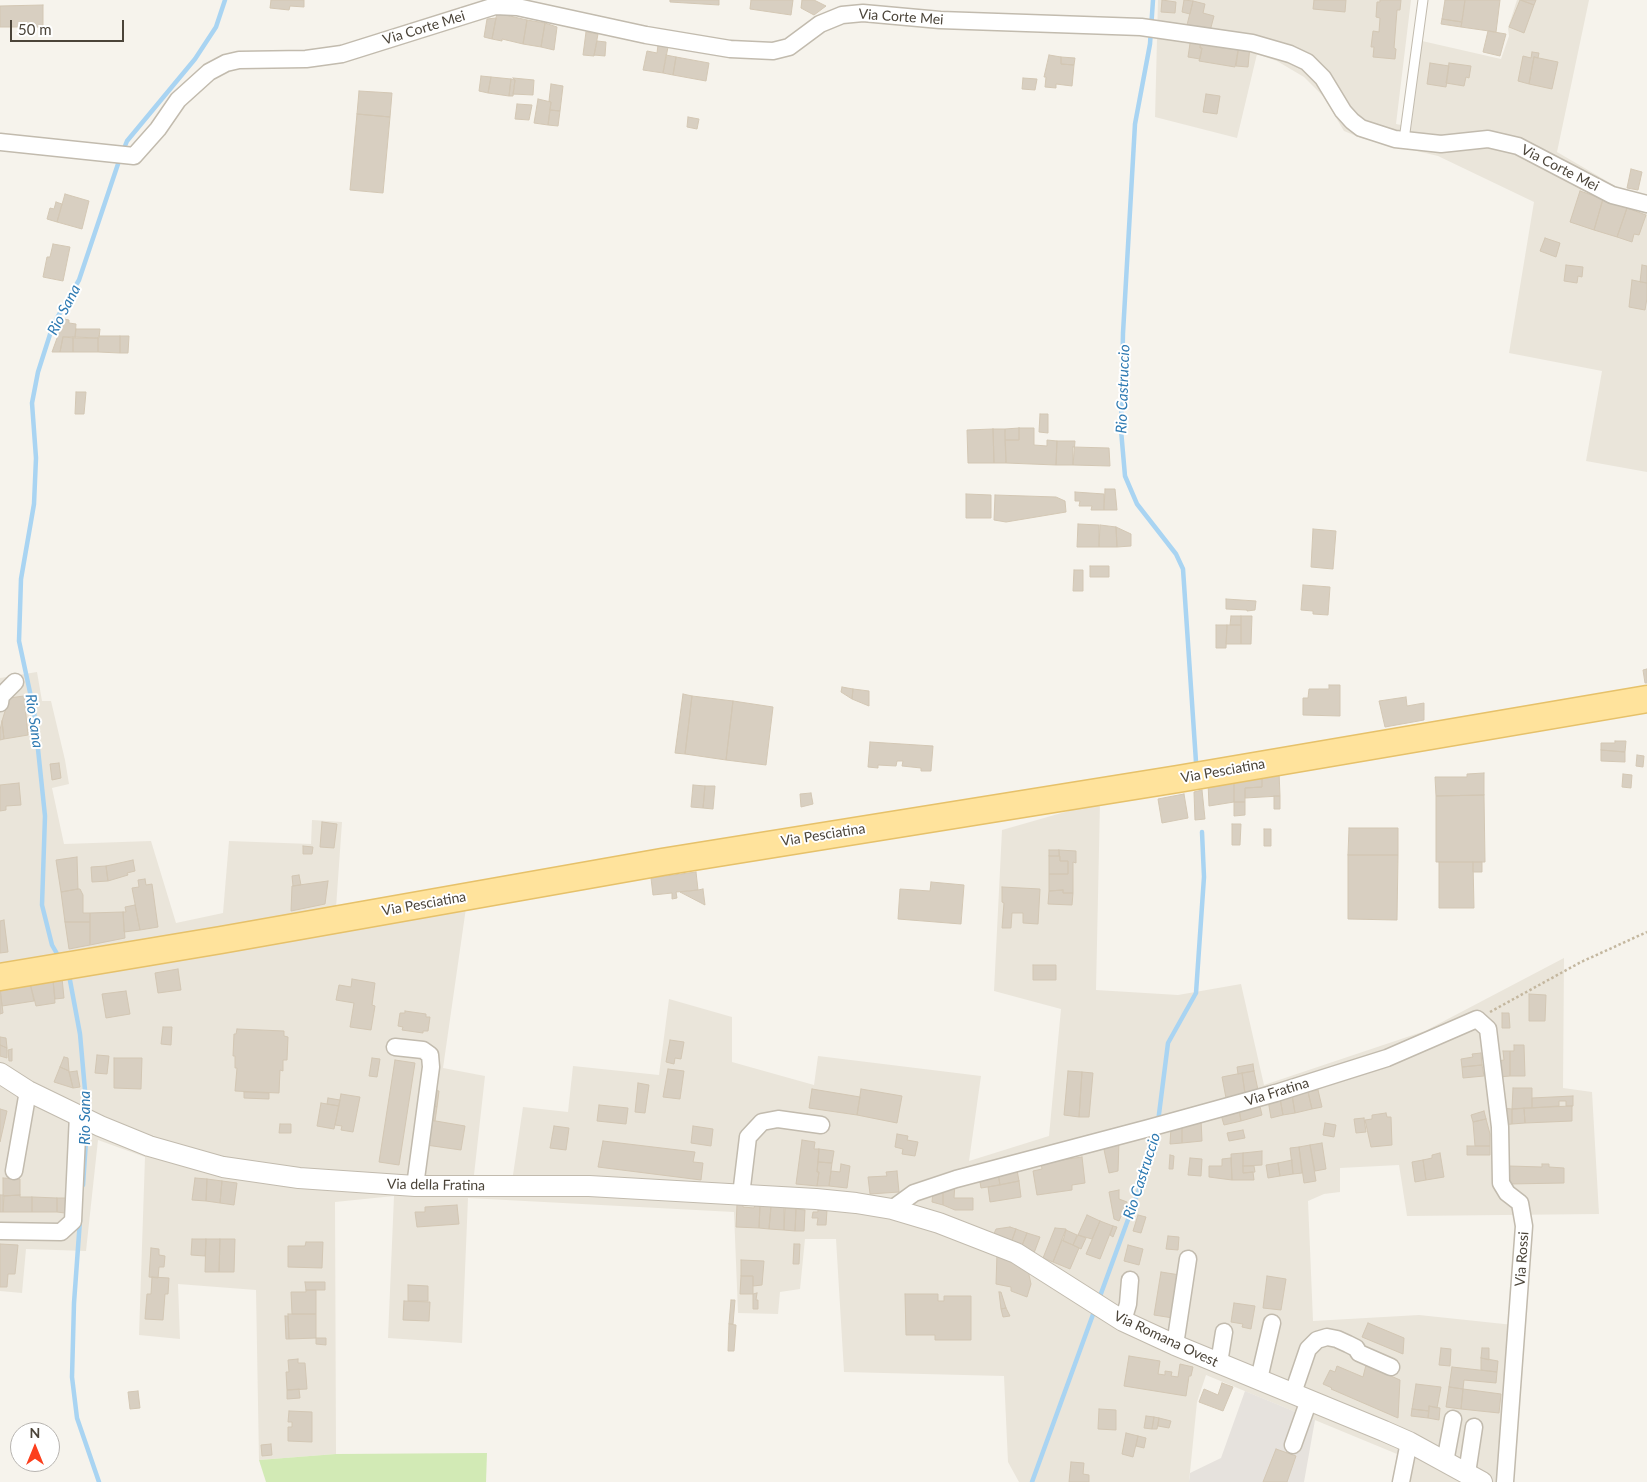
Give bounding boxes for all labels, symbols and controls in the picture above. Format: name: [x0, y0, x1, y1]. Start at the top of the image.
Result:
street label: Via Corte Mei: [858, 6, 944, 28]
street label: Via Corte Mei: [381, 8, 467, 48]
scale bar: [12, 10, 126, 42]
text: 50 m: [18, 20, 52, 38]
street label: Via Corte Mei: [1518, 141, 1602, 195]
water label: Rio Sana: [44, 282, 84, 338]
water label: Rio Castruccio: [1112, 344, 1134, 434]
water label: Rio Sana: [21, 693, 47, 749]
street label: Via Pesciatina: [1180, 755, 1266, 787]
street label: Via Pesciatina: [780, 820, 866, 850]
street label: Via Pesciatina: [381, 888, 467, 920]
street label: Via Fratina: [1243, 1074, 1311, 1110]
water label: Rio Sana: [76, 1091, 94, 1145]
water label: Rio Castruccio: [1120, 1131, 1164, 1221]
street label: Via della Fratina: [387, 1176, 485, 1194]
street label: Via Rossi: [1512, 1231, 1532, 1287]
street label: Via Romana Ovest: [1111, 1307, 1221, 1371]
north arrow: [10, 1422, 60, 1472]
text: N: [30, 1424, 40, 1441]

